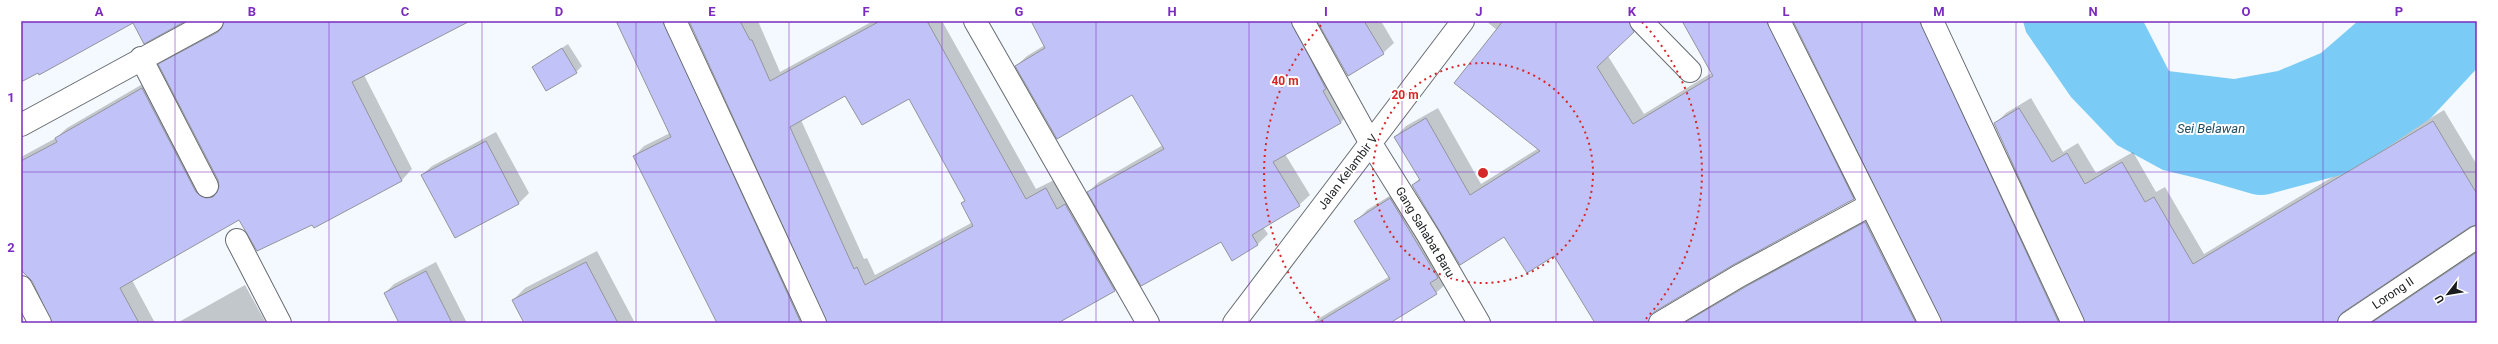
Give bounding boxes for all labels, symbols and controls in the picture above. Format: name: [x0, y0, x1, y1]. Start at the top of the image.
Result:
text: A: [95, 4, 104, 19]
text: B: [248, 4, 256, 19]
text: C: [401, 4, 410, 19]
text: D: [555, 4, 563, 19]
text: E: [708, 4, 716, 19]
text: F: [862, 4, 870, 19]
text: G: [1015, 4, 1024, 19]
text: H: [1167, 4, 1177, 19]
text: I: [1324, 4, 1328, 19]
text: J: [1475, 4, 1483, 19]
text: K: [1628, 4, 1637, 19]
text: L: [1782, 4, 1790, 19]
text: M: [1933, 4, 1945, 19]
text: N: [2088, 4, 2098, 19]
text: O: [2242, 4, 2251, 19]
text: P: [2395, 4, 2403, 19]
text: 40 m: [1271, 74, 1299, 88]
text: 20 m: [1391, 88, 1419, 102]
text: 1: [7, 90, 15, 105]
water label: Sei Belawan: [2177, 121, 2245, 136]
street label: Jalan Kelambir V: [1315, 131, 1381, 212]
centre of rings: [1476, 166, 1490, 180]
street label: Gang Sahabat Baru: [1393, 184, 1457, 280]
text: 2: [7, 240, 15, 255]
street label: Lorong II: [2370, 274, 2416, 312]
north arrow: [2428, 274, 2468, 314]
text: U: [2432, 292, 2447, 305]

